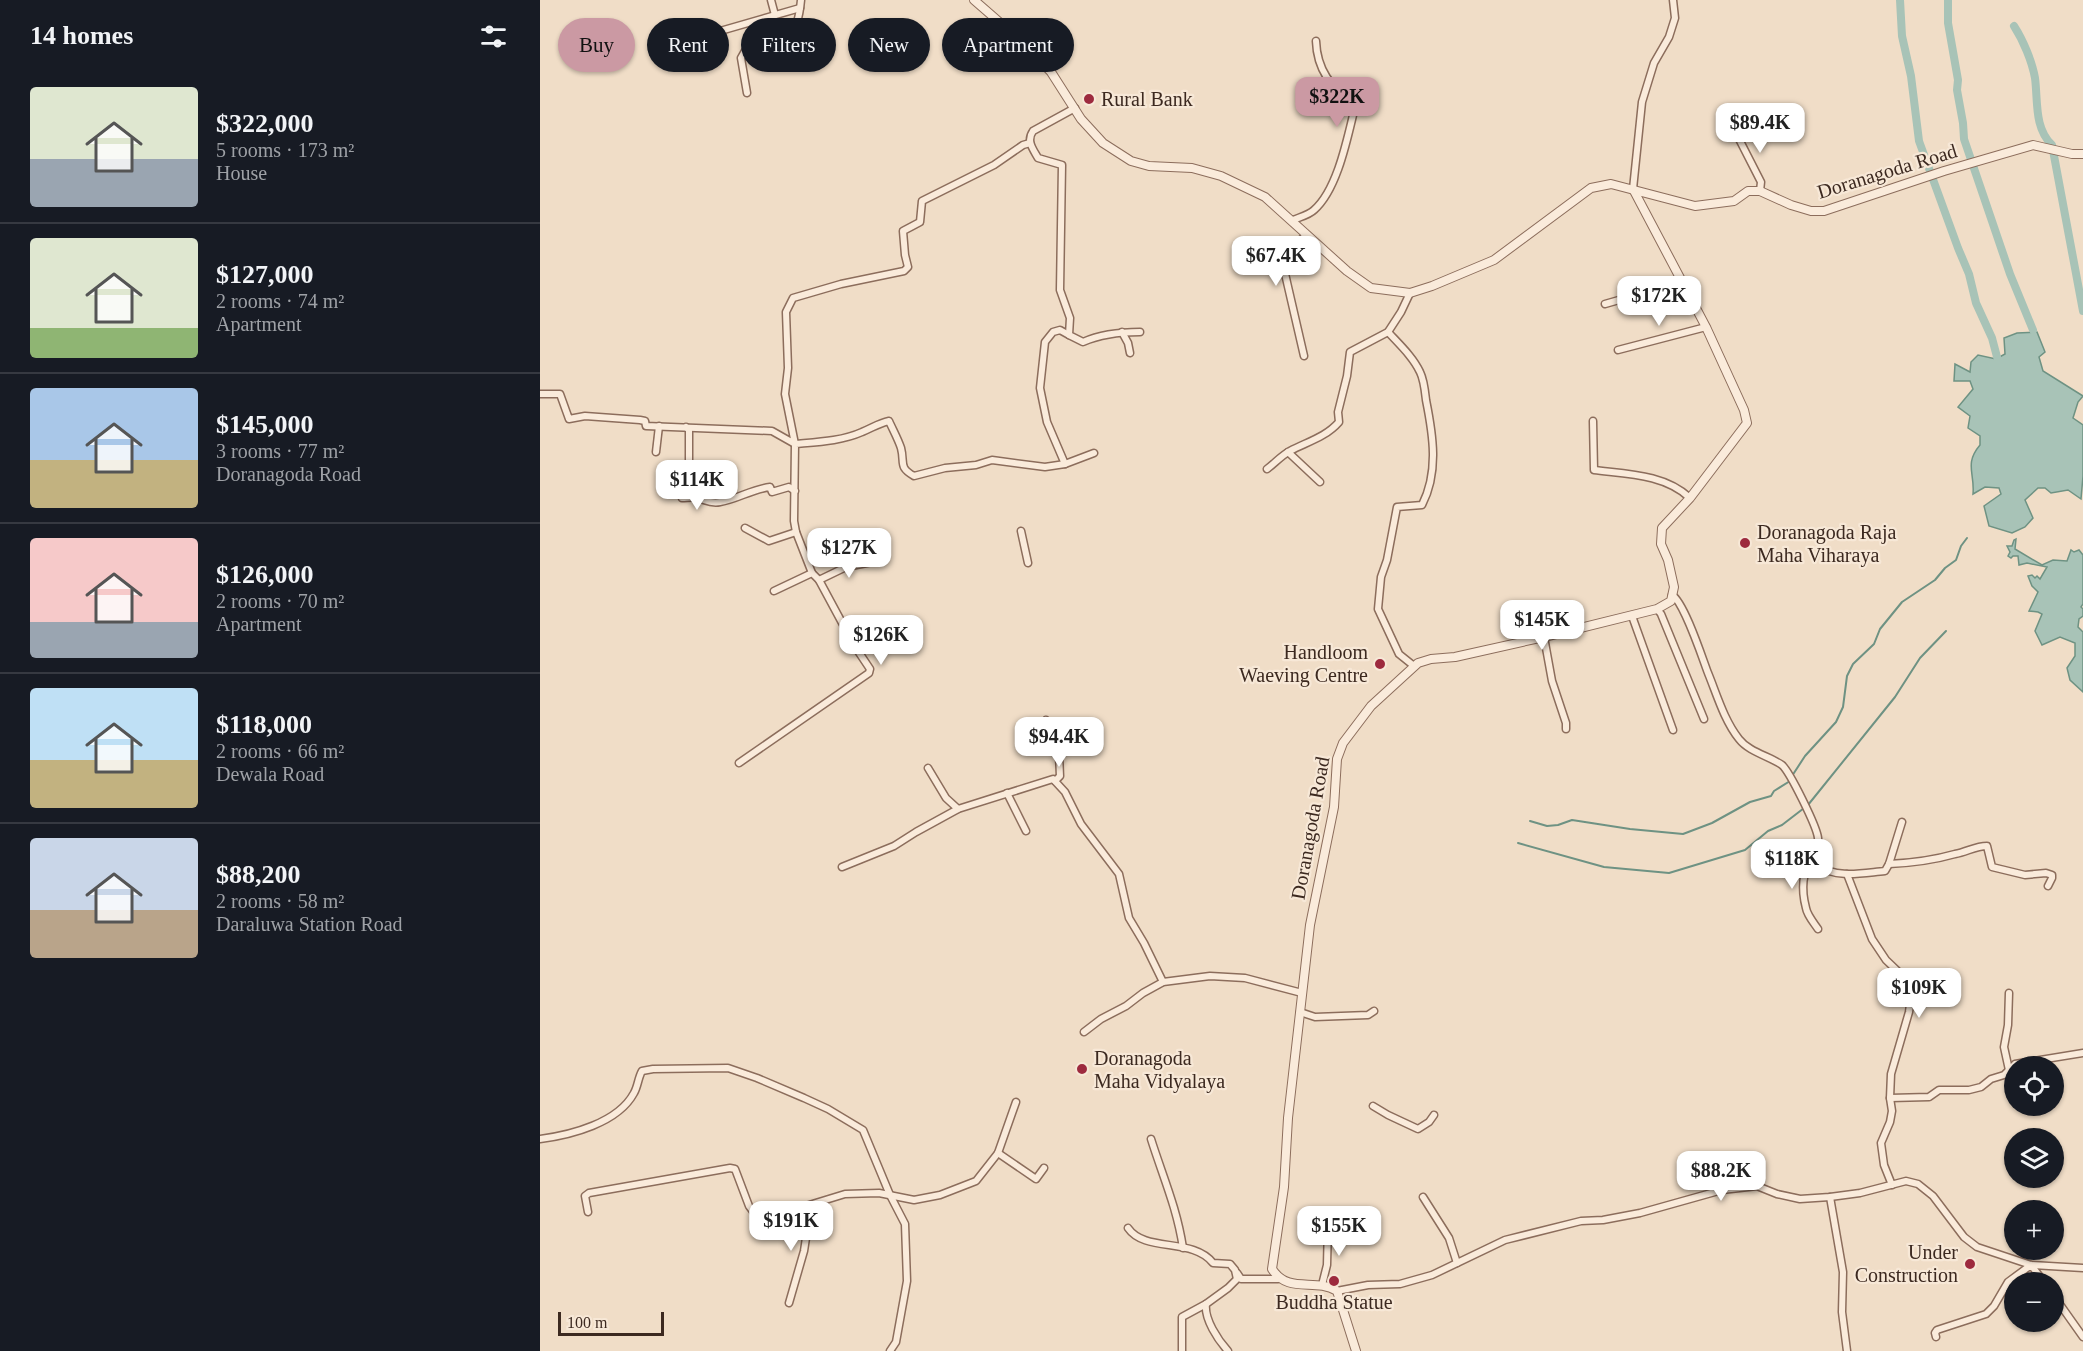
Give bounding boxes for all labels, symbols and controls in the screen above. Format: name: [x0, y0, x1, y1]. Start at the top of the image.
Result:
chip: Buy: [558, 18, 635, 72]
chip: Rent: [647, 18, 729, 72]
chip: Filters: [741, 18, 836, 72]
chip: New: [848, 18, 930, 72]
chip: Apartment: [942, 18, 1074, 72]
icon: filters: [477, 20, 510, 53]
text: 14 homes: [30, 21, 133, 50]
pin: $322K: [1295, 77, 1379, 128]
text: $322K: [1309, 85, 1365, 107]
place label: Rural Bank: [1101, 88, 1193, 110]
marker: Rural Bank: [1082, 92, 1096, 106]
pin: $89.4K: [1711, 103, 1809, 154]
text: $322,000: [216, 109, 314, 138]
icon: home: [78, 111, 150, 183]
text: $89.4K: [1730, 111, 1790, 133]
text: 5 rooms · 173 m²: [216, 139, 354, 161]
street label: Doranagoda Road: [1814, 139, 1960, 204]
text: House: [216, 162, 267, 184]
pin: $67.4K: [1227, 236, 1325, 287]
text: $67.4K: [1246, 244, 1306, 266]
text: $127,000: [216, 260, 314, 289]
icon: home: [78, 262, 150, 334]
pin: $172K: [1617, 276, 1701, 327]
text: $172K: [1631, 284, 1687, 306]
text: 2 rooms · 74 m²: [216, 290, 344, 312]
text: Apartment: [216, 313, 302, 335]
text: $145,000: [216, 410, 314, 439]
icon: home: [78, 412, 150, 484]
text: 3 rooms · 77 m²: [216, 440, 344, 462]
pin: $114K: [655, 460, 739, 511]
text: Doranagoda Road: [216, 463, 361, 485]
text: $114K: [670, 468, 724, 490]
place label: Doranagoda Raja Maha Viharaya: [1757, 521, 1897, 567]
pin: $127K: [807, 528, 891, 579]
text: $127K: [821, 536, 877, 558]
marker: Doranagoda Raja Maha Viharaya: [1738, 536, 1752, 550]
text: $126,000: [216, 560, 314, 589]
icon: home: [78, 562, 150, 634]
text: 2 rooms · 70 m²: [216, 590, 344, 612]
pin: $145K: [1500, 600, 1584, 651]
text: $145K: [1514, 608, 1570, 630]
text: Apartment: [216, 613, 302, 635]
pin: $126K: [839, 615, 923, 666]
text: $126K: [853, 623, 909, 645]
place label: Handloom Waeving Centre: [1239, 641, 1368, 687]
marker: Handloom Waeving Centre: [1373, 657, 1387, 671]
text: $118,000: [216, 710, 312, 739]
icon: home: [78, 712, 150, 784]
pin: $94.4K: [1010, 717, 1108, 768]
text: $94.4K: [1029, 725, 1089, 747]
text: 2 rooms · 66 m²: [216, 740, 344, 762]
street label: Doranagoda Road: [1287, 755, 1334, 901]
text: Dewala Road: [216, 763, 324, 785]
pin: $118K: [1750, 839, 1834, 890]
text: $118K: [1765, 847, 1819, 869]
text: $88,200: [216, 860, 301, 889]
icon: home: [78, 862, 150, 934]
text: 2 rooms · 58 m²: [216, 890, 344, 912]
text: Daraluwa Station Road: [216, 913, 403, 935]
pin: $109K: [1877, 968, 1961, 1019]
text: $109K: [1891, 976, 1947, 998]
place label: Doranagoda Maha Vidyalaya: [1094, 1047, 1225, 1093]
map controls: [2004, 1056, 2064, 1332]
button: locate: [2004, 1056, 2064, 1116]
marker: Doranagoda Maha Vidyalaya: [1075, 1062, 1089, 1076]
button: layers: [2004, 1128, 2064, 1188]
pin: $88.2K: [1672, 1151, 1770, 1202]
text: $88.2K: [1691, 1159, 1751, 1181]
button: +: [2004, 1200, 2064, 1260]
pin: $191K: [749, 1201, 833, 1252]
pin: $155K: [1297, 1206, 1381, 1257]
text: $191K: [763, 1209, 819, 1231]
text: $155K: [1311, 1214, 1367, 1236]
place label: Under Construction: [1855, 1241, 1958, 1286]
marker: Under Construction: [1963, 1257, 1977, 1271]
button: −: [2004, 1272, 2064, 1332]
marker: Buddha Statue: [1327, 1274, 1341, 1288]
place label: Buddha Statue: [1275, 1291, 1393, 1313]
scale bar: [558, 1309, 664, 1336]
text: 100 m: [567, 1314, 607, 1331]

